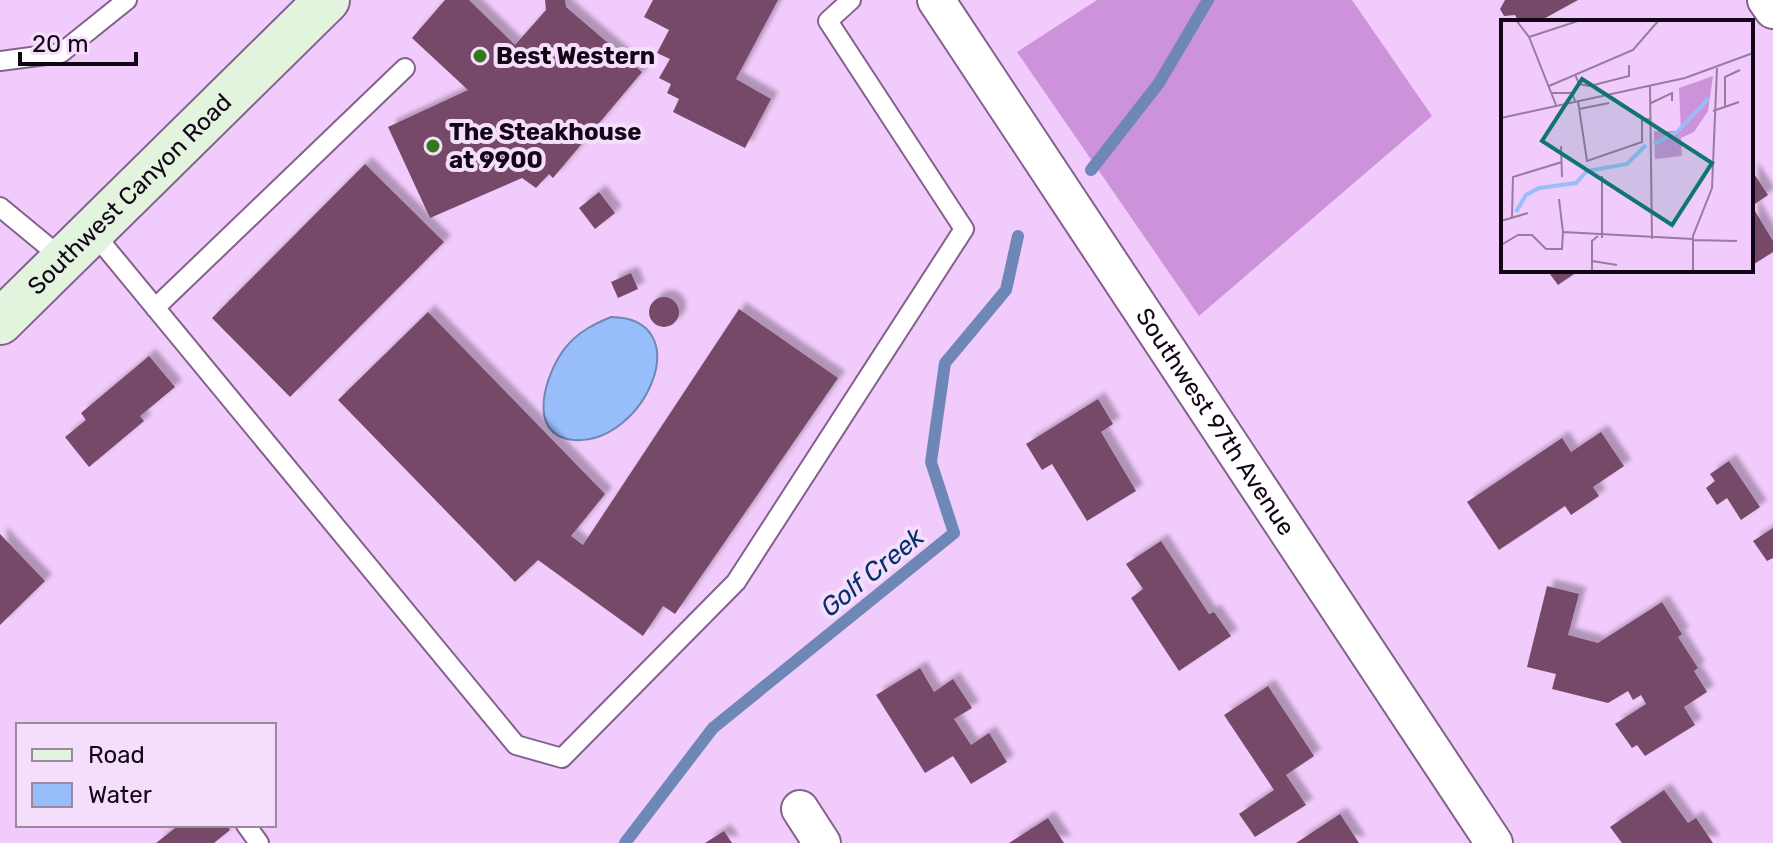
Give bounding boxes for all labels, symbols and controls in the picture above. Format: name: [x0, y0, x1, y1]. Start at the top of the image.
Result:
scale bar: [20, 16, 136, 66]
inset map: [1501, 20, 1753, 272]
text: 20 m: [32, 30, 89, 58]
place label: Best Western: [496, 42, 655, 70]
marker: Best Western: [471, 47, 489, 65]
street label: Southwest Canyon Road: [22, 88, 237, 300]
place label: The Steakhouse at 9900: [449, 118, 641, 174]
marker: The Steakhouse at 9900: [424, 137, 442, 155]
street label: Southwest 97th Avenue: [1130, 303, 1301, 541]
water label: Golf Creek: [814, 521, 931, 624]
legend: [16, 723, 276, 827]
text: Road: [88, 741, 145, 769]
text: Water: [88, 781, 152, 809]

